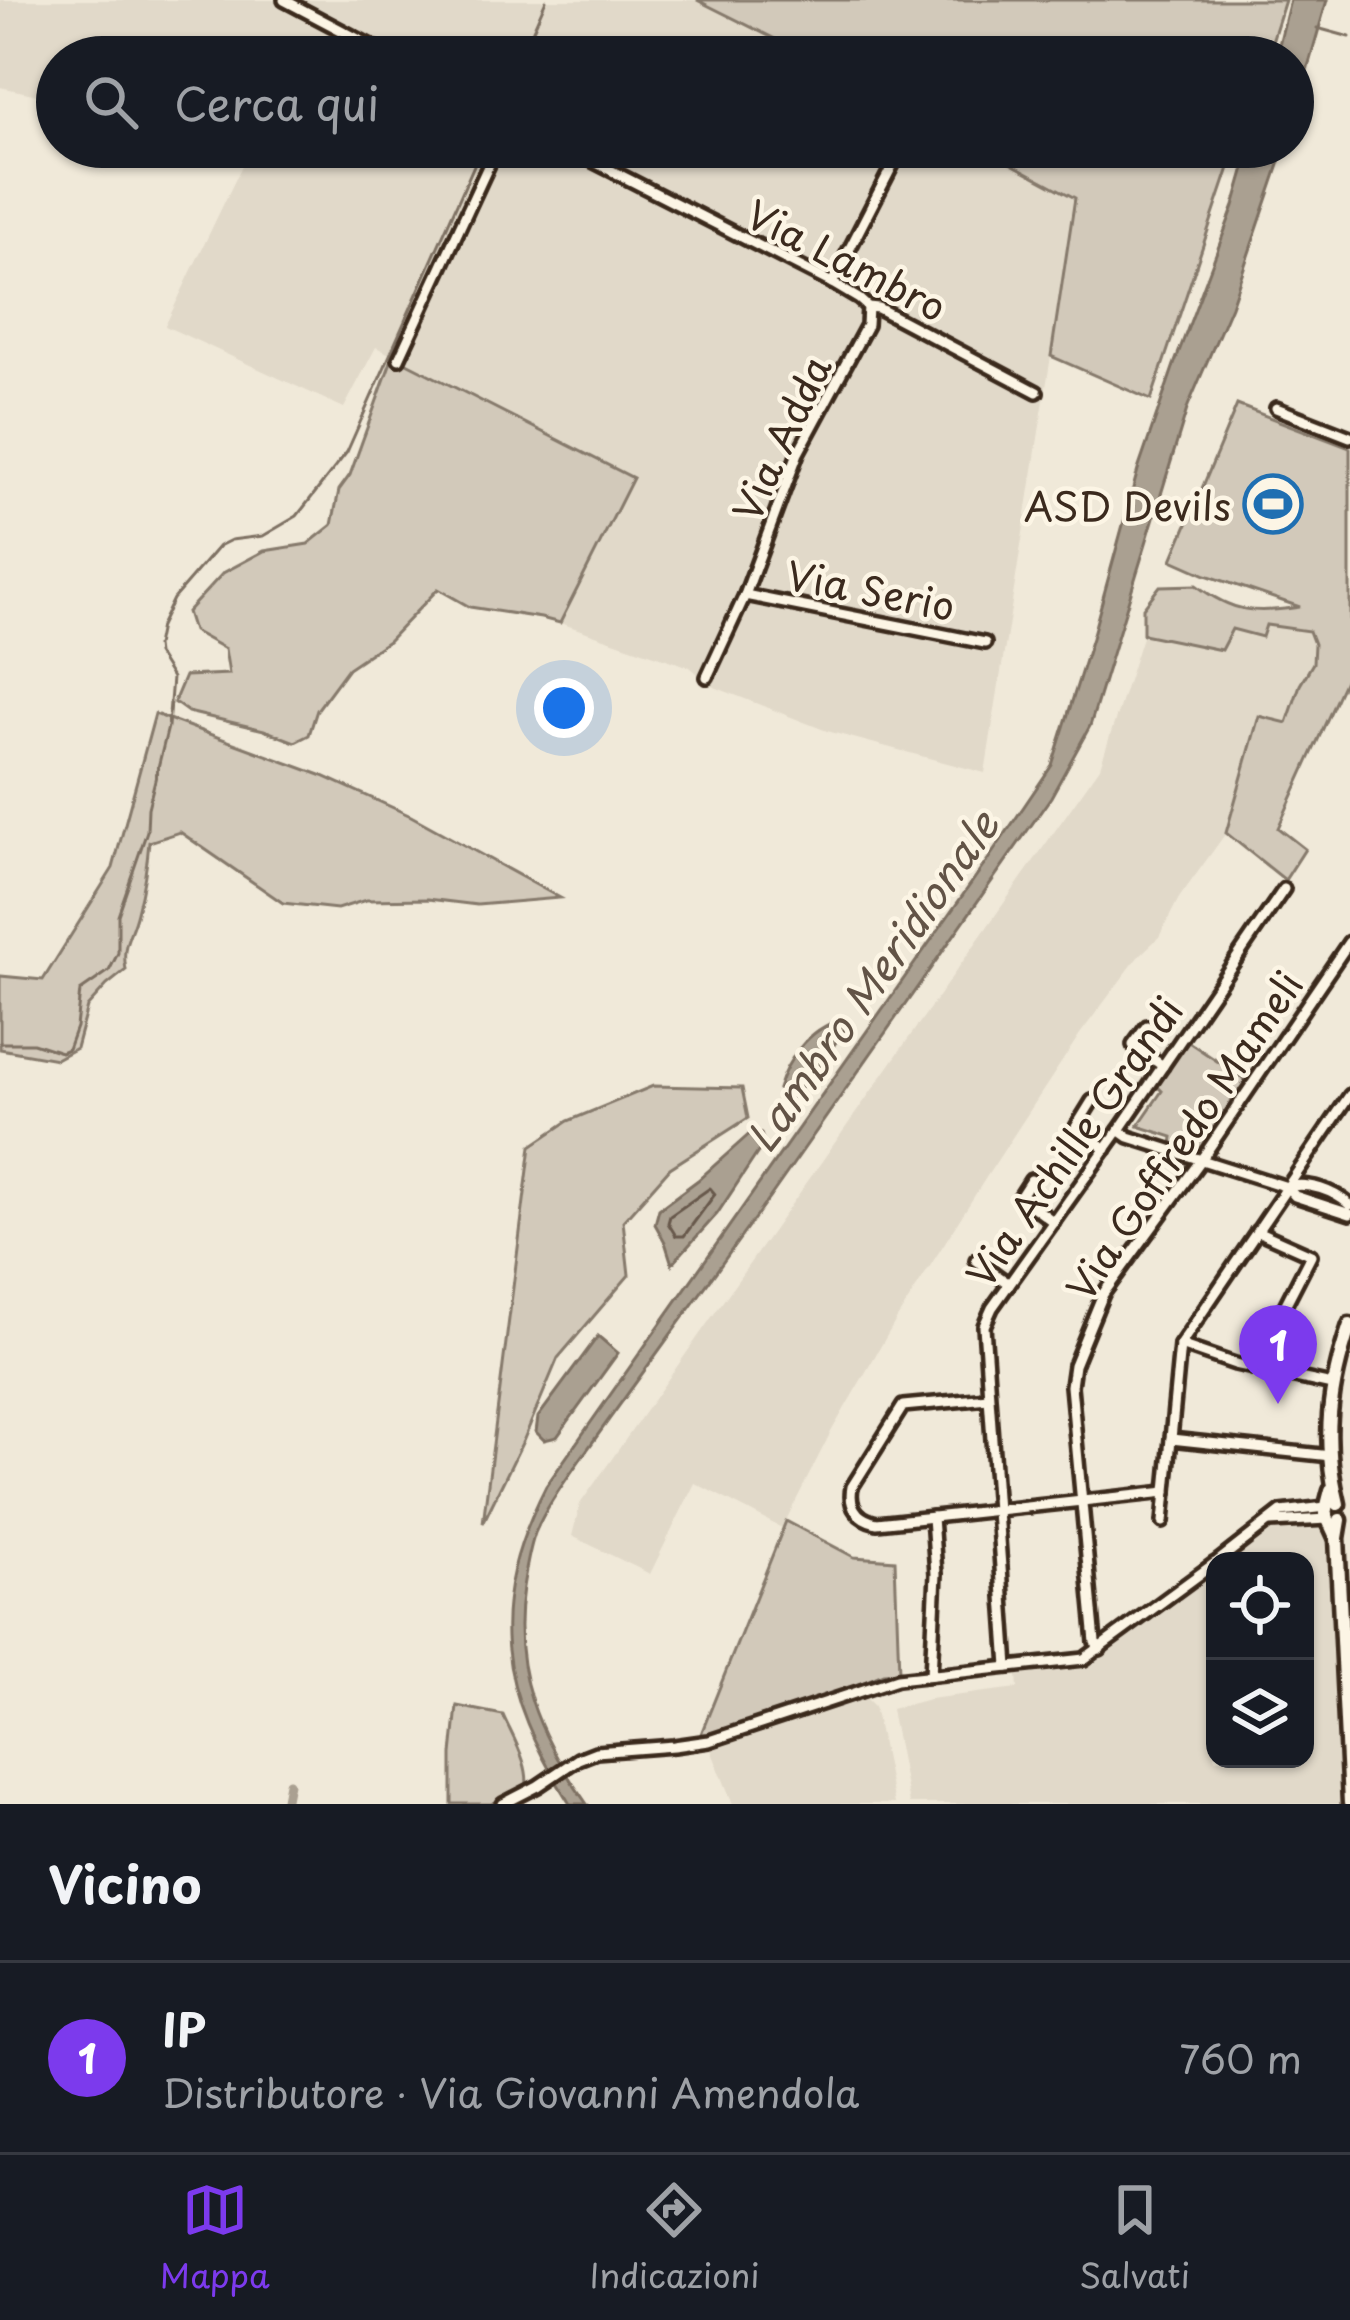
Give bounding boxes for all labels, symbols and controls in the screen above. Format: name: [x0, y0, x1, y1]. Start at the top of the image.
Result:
search box: [36, 36, 1314, 168]
text: Cerca qui: [174, 68, 379, 136]
icon: search: [78, 69, 144, 135]
street label: Via Lambro: [736, 183, 958, 335]
street label: Via Adda: [716, 345, 844, 530]
sports icon: ASD Devils: [1242, 473, 1304, 535]
place label: ASD Devils: [1024, 475, 1231, 534]
street label: Via Serio: [782, 544, 960, 634]
your location: [534, 678, 594, 738]
water label: Lambro Meridionale: [729, 795, 1014, 1164]
street label: Via Goffredo Mameli: [1050, 958, 1316, 1312]
street label: Via Achille Grandi: [950, 983, 1196, 1299]
pin: 1: [1239, 1305, 1317, 1404]
map controls: [1206, 1552, 1314, 1768]
button: locate: [1206, 1552, 1314, 1660]
button: layers: [1206, 1660, 1314, 1768]
text: Vicino: [48, 1844, 201, 1921]
text: IP: [162, 1994, 206, 2062]
text: 1: [78, 2028, 96, 2087]
text: 760 m: [1179, 2028, 1302, 2087]
text: Distributore · Via Giovanni Amendola: [162, 2062, 859, 2121]
tab: Mappa: [160, 2177, 270, 2299]
tab: Indicazioni: [589, 2177, 760, 2299]
tab: Salvati: [1079, 2177, 1190, 2299]

